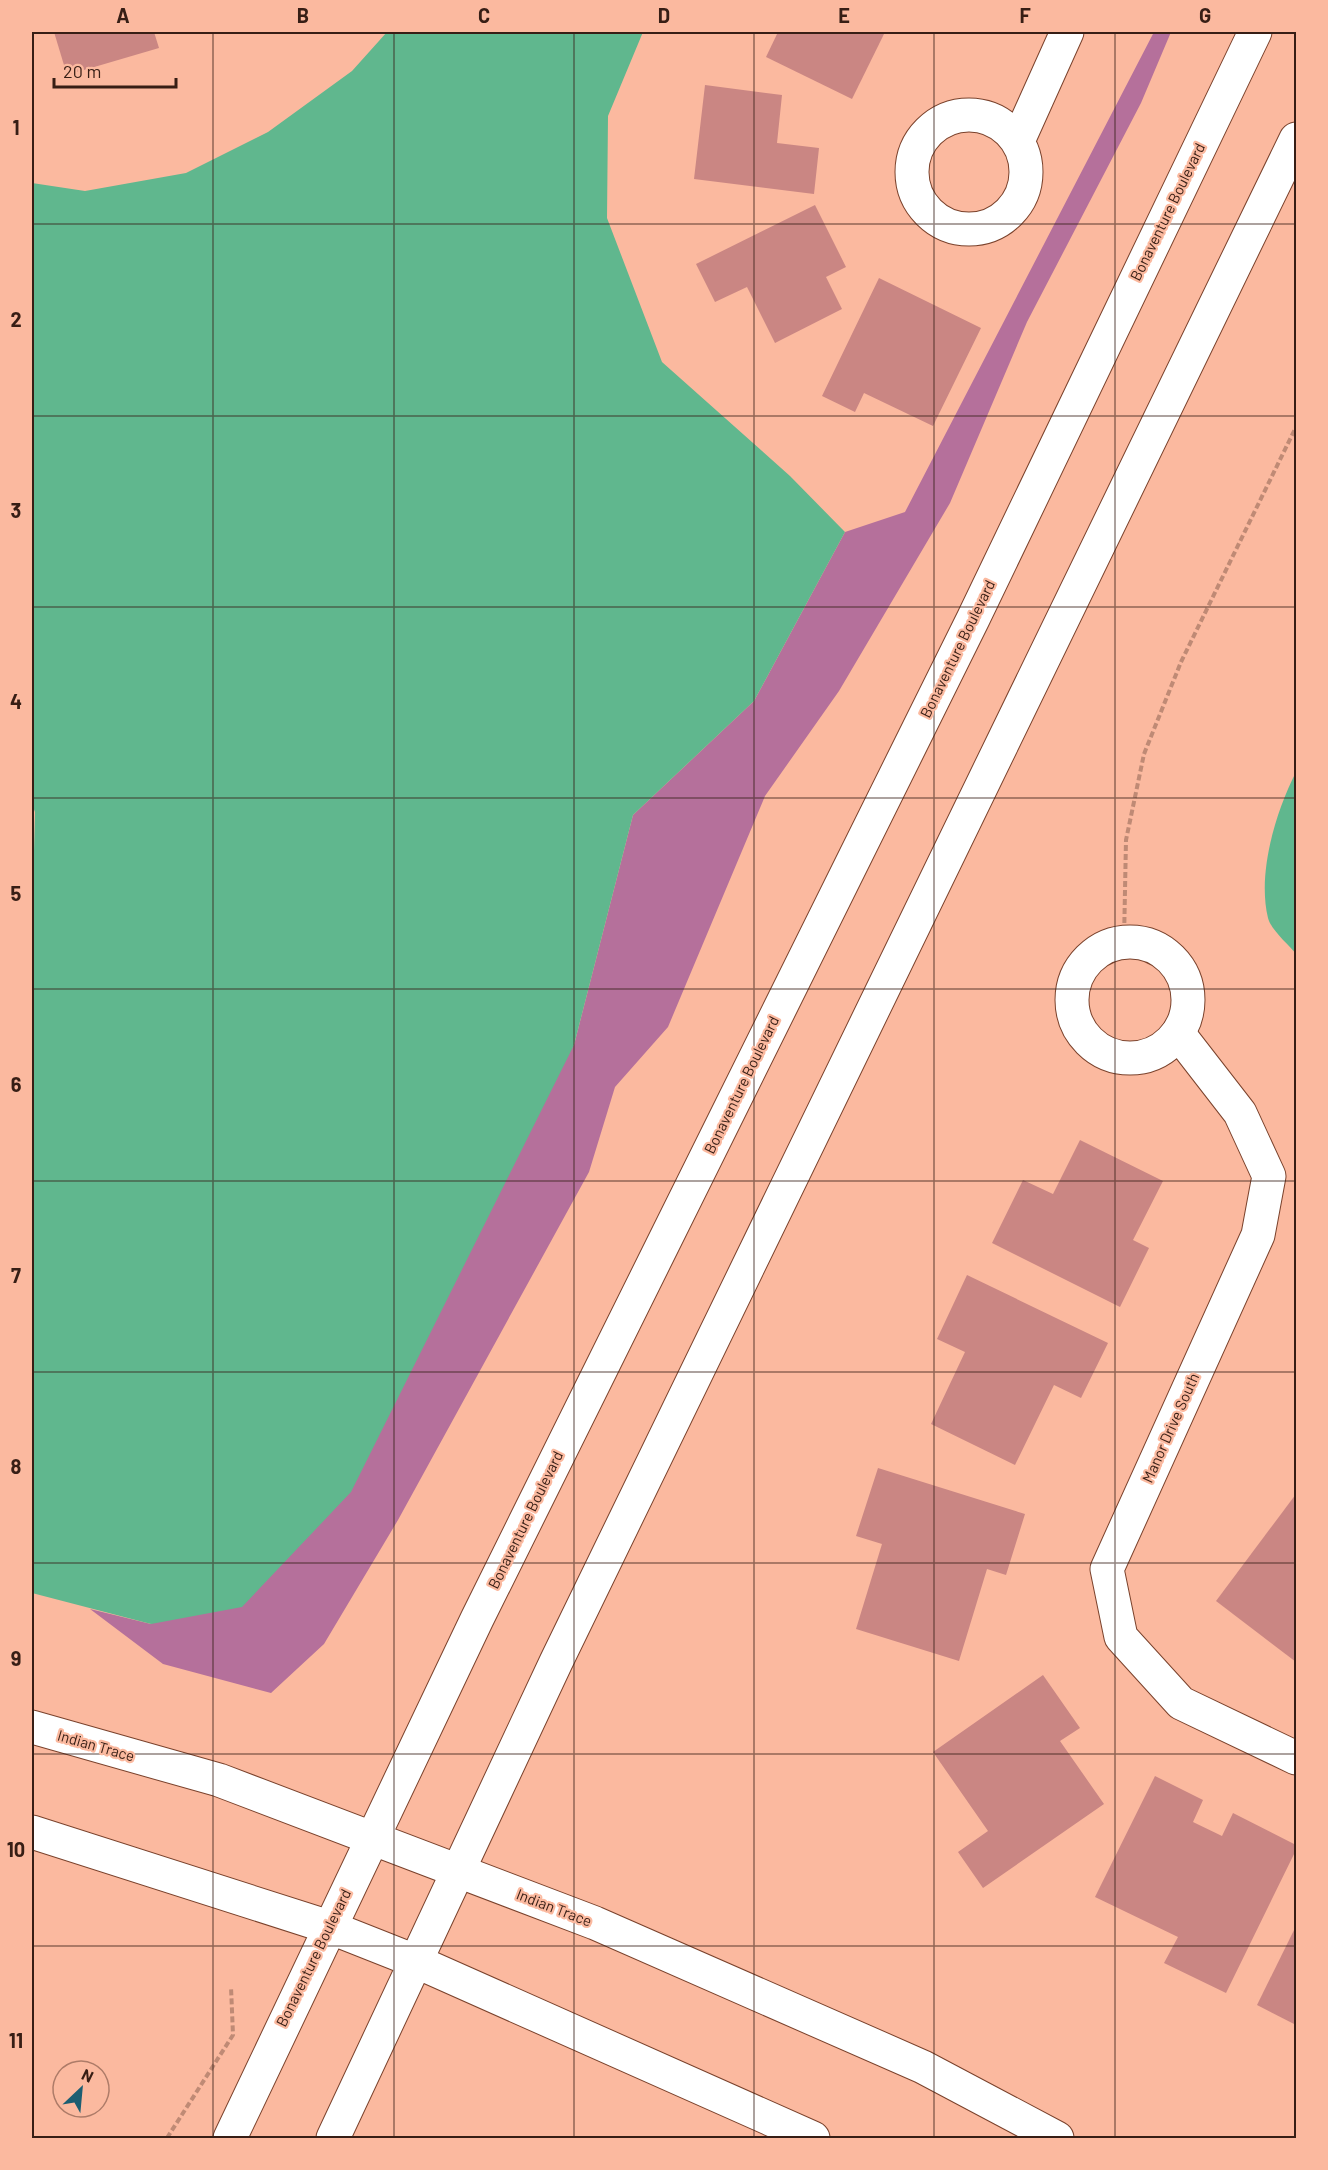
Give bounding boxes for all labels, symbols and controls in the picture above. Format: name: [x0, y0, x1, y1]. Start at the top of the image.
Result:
text: A: [116, 3, 130, 27]
text: B: [297, 3, 309, 27]
text: C: [478, 3, 490, 27]
text: D: [658, 3, 670, 27]
text: E: [838, 3, 850, 27]
text: F: [1019, 3, 1031, 27]
text: G: [1199, 3, 1211, 27]
scale bar: [54, 51, 176, 89]
text: 20 m: [63, 60, 101, 82]
text: 1: [12, 115, 20, 139]
street label: Bonaventure Boulevard: [1126, 140, 1208, 283]
text: 2: [10, 307, 22, 331]
text: 3: [11, 498, 21, 522]
street label: Bonaventure Boulevard: [916, 577, 998, 720]
text: 4: [10, 689, 22, 713]
text: 5: [11, 881, 22, 905]
street label: Bonaventure Boulevard: [700, 1013, 782, 1156]
text: 6: [11, 1072, 22, 1096]
text: 7: [11, 1263, 21, 1287]
street label: Manor Drive South: [1138, 1370, 1202, 1485]
street label: Bonaventure Boulevard: [484, 1448, 566, 1591]
text: 8: [11, 1454, 22, 1478]
text: 9: [11, 1646, 21, 1670]
street label: Indian Trace: [56, 1725, 137, 1765]
text: 10: [7, 1837, 25, 1861]
street label: Indian Trace: [514, 1884, 595, 1930]
street label: Bonaventure Boulevard: [272, 1886, 354, 2029]
text: 11: [9, 2028, 23, 2052]
north arrow: [51, 2059, 111, 2119]
text: N: [79, 2064, 97, 2086]

